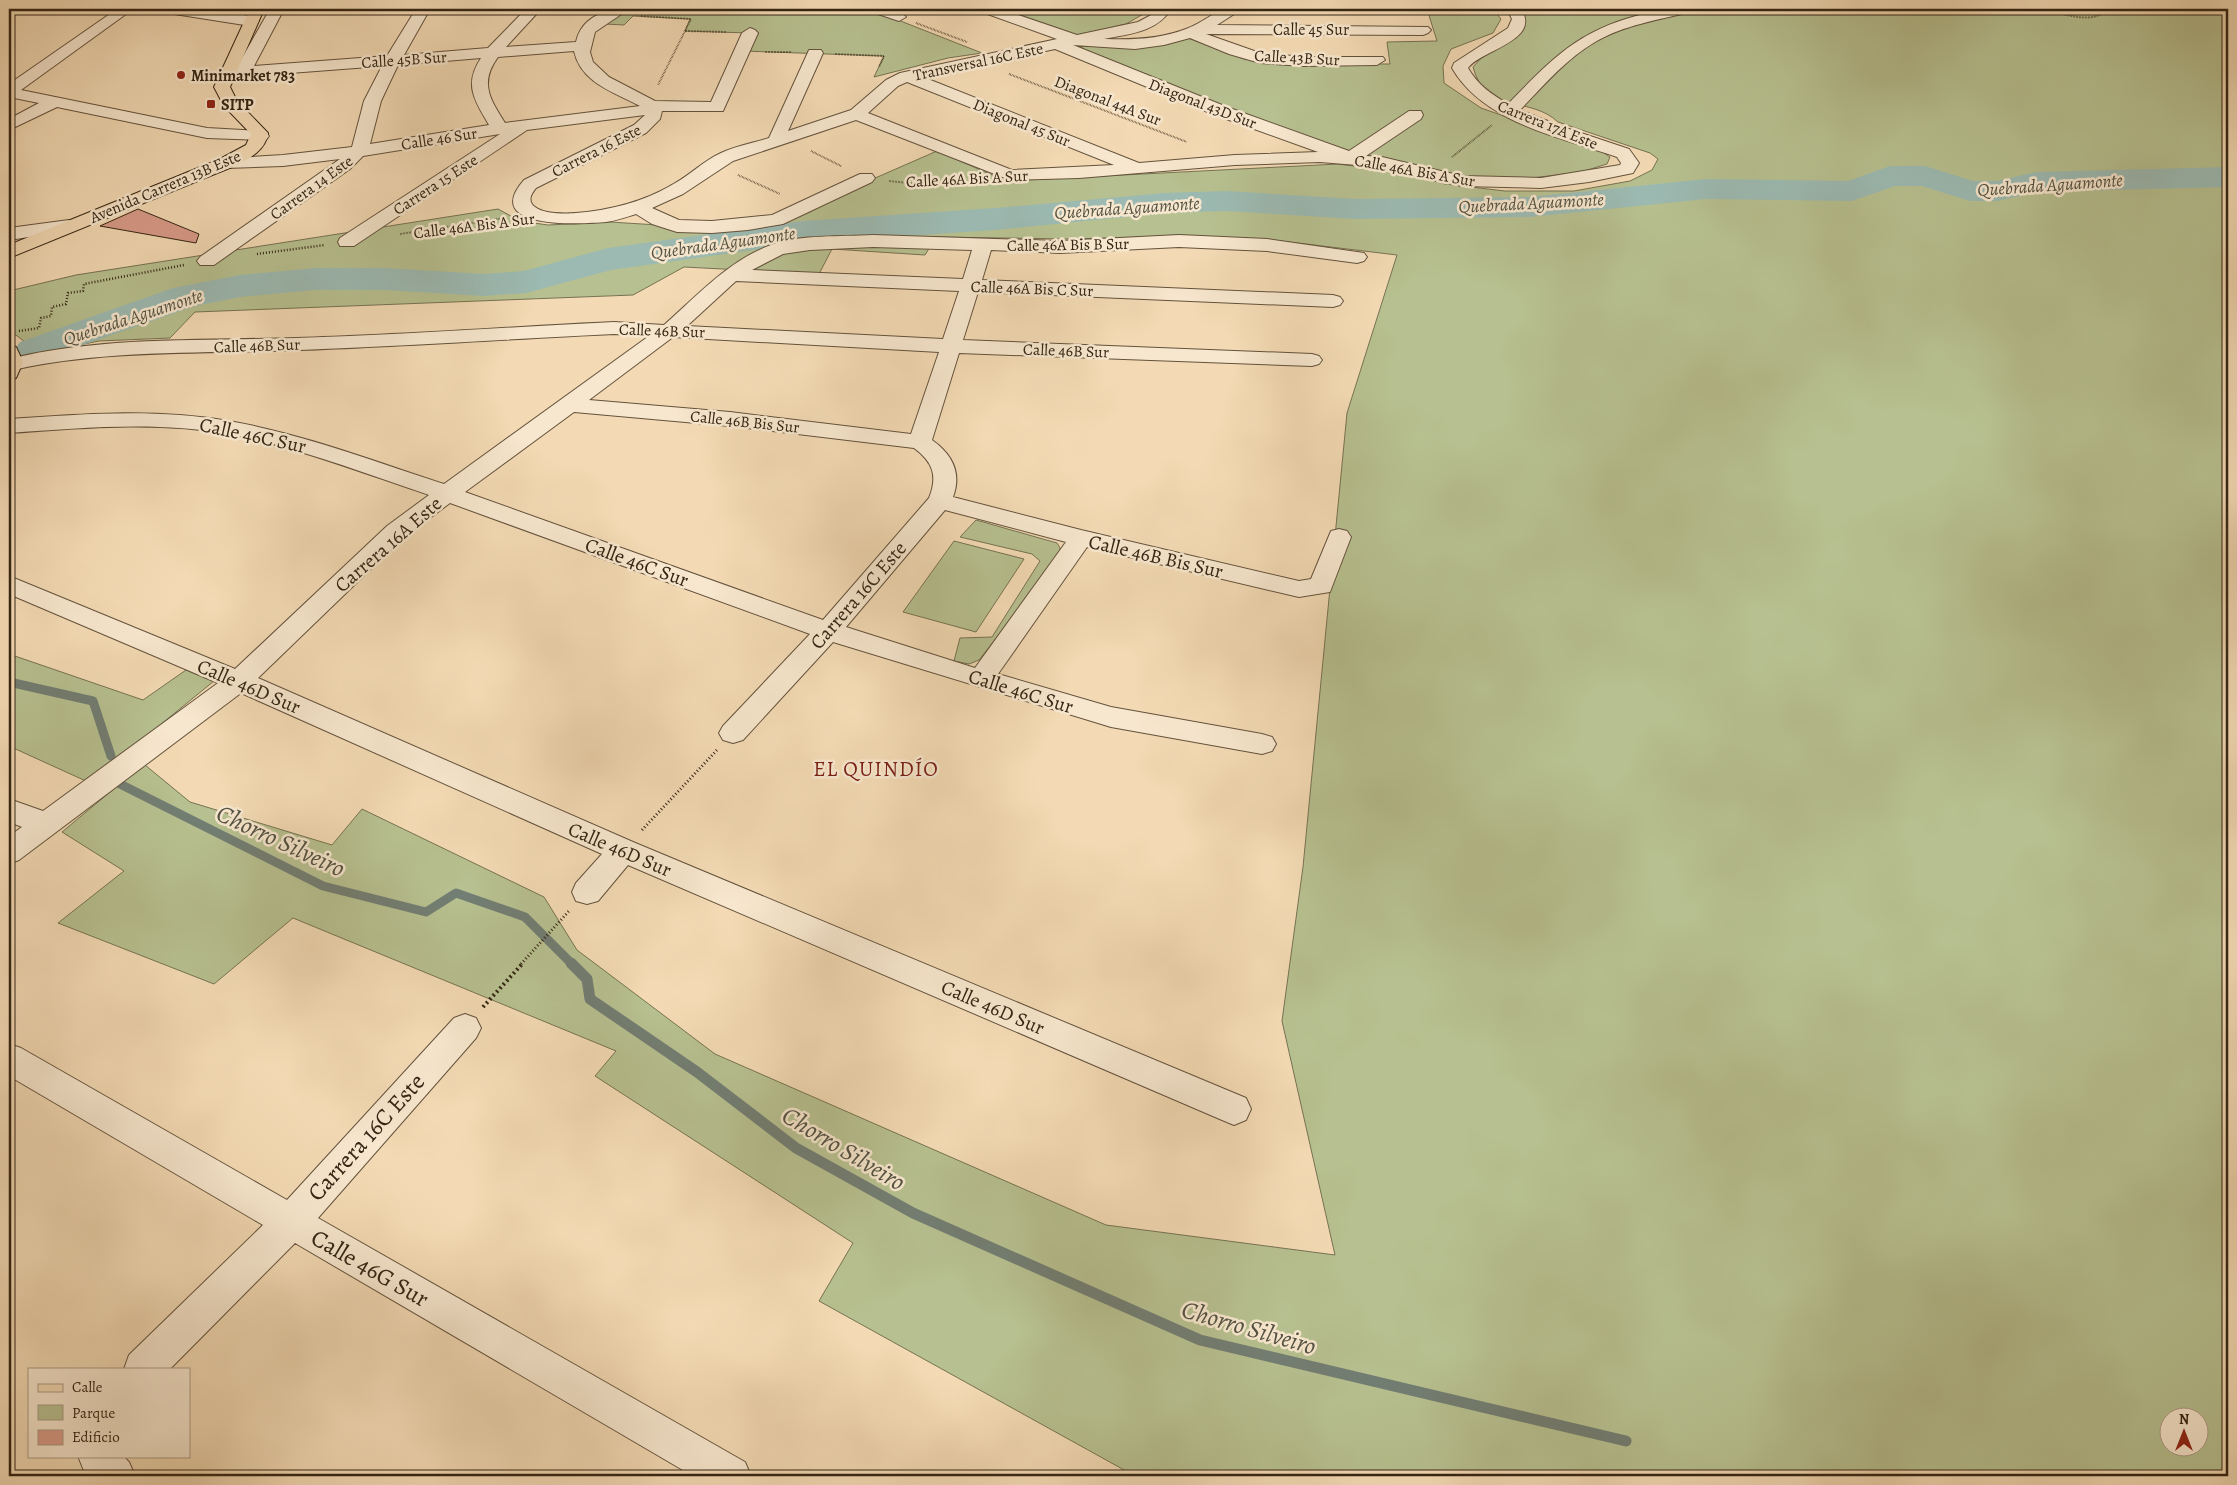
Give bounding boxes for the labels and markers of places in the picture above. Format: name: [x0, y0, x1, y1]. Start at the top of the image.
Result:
place label: Minimarket 783: [191, 65, 295, 87]
marker: Minimarket 783: [175, 69, 187, 81]
place label: SITP: [221, 94, 254, 116]
marker: SITP: [205, 98, 217, 110]

